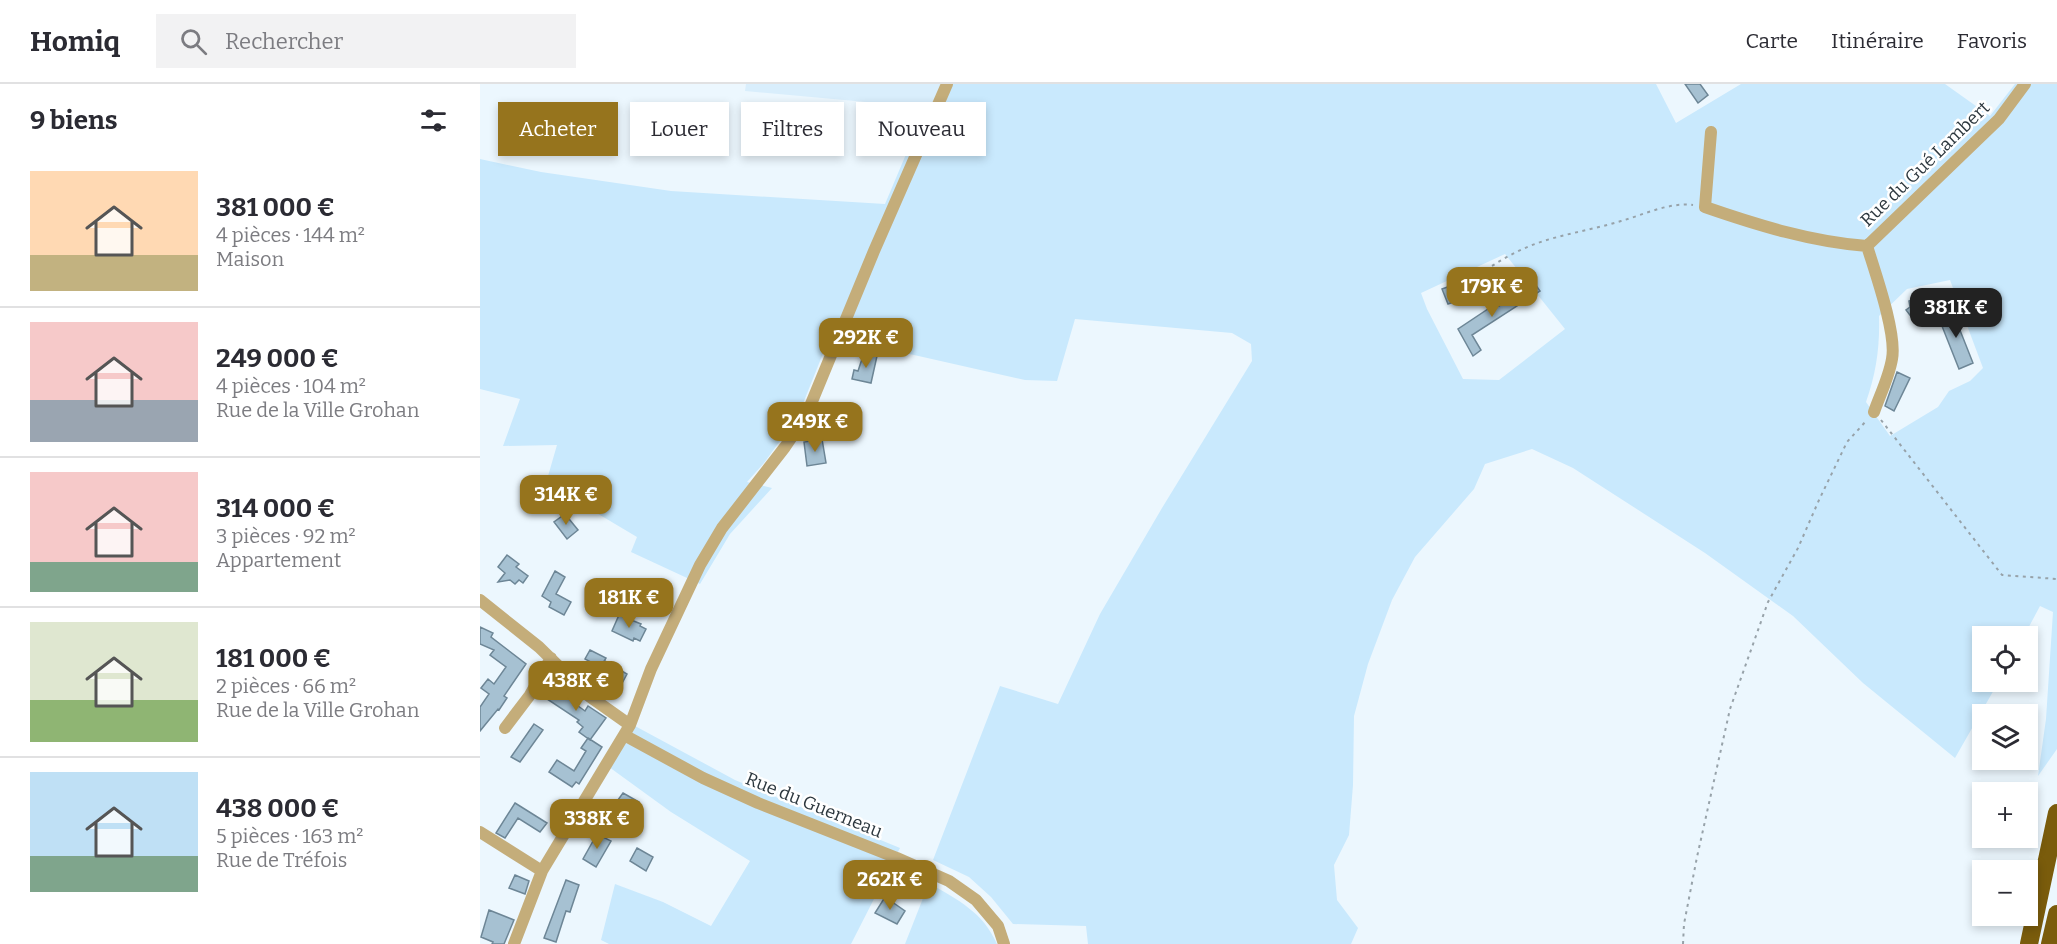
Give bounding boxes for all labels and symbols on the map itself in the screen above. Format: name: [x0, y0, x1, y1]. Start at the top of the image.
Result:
street label: Rue du Gué Lambert: [1856, 96, 1994, 231]
pin: 179K €: [1443, 267, 1541, 318]
pin: 381K €: [1907, 288, 2005, 339]
pin: 292K €: [817, 318, 915, 369]
pin: 249K €: [766, 402, 864, 453]
pin: 314K €: [517, 475, 615, 526]
pin: 181K €: [580, 578, 678, 629]
pin: 438K €: [527, 661, 625, 712]
street label: Rue du Guerneau: [742, 768, 886, 842]
pin: 338K €: [548, 799, 646, 850]
pin: 262K €: [841, 860, 939, 911]

